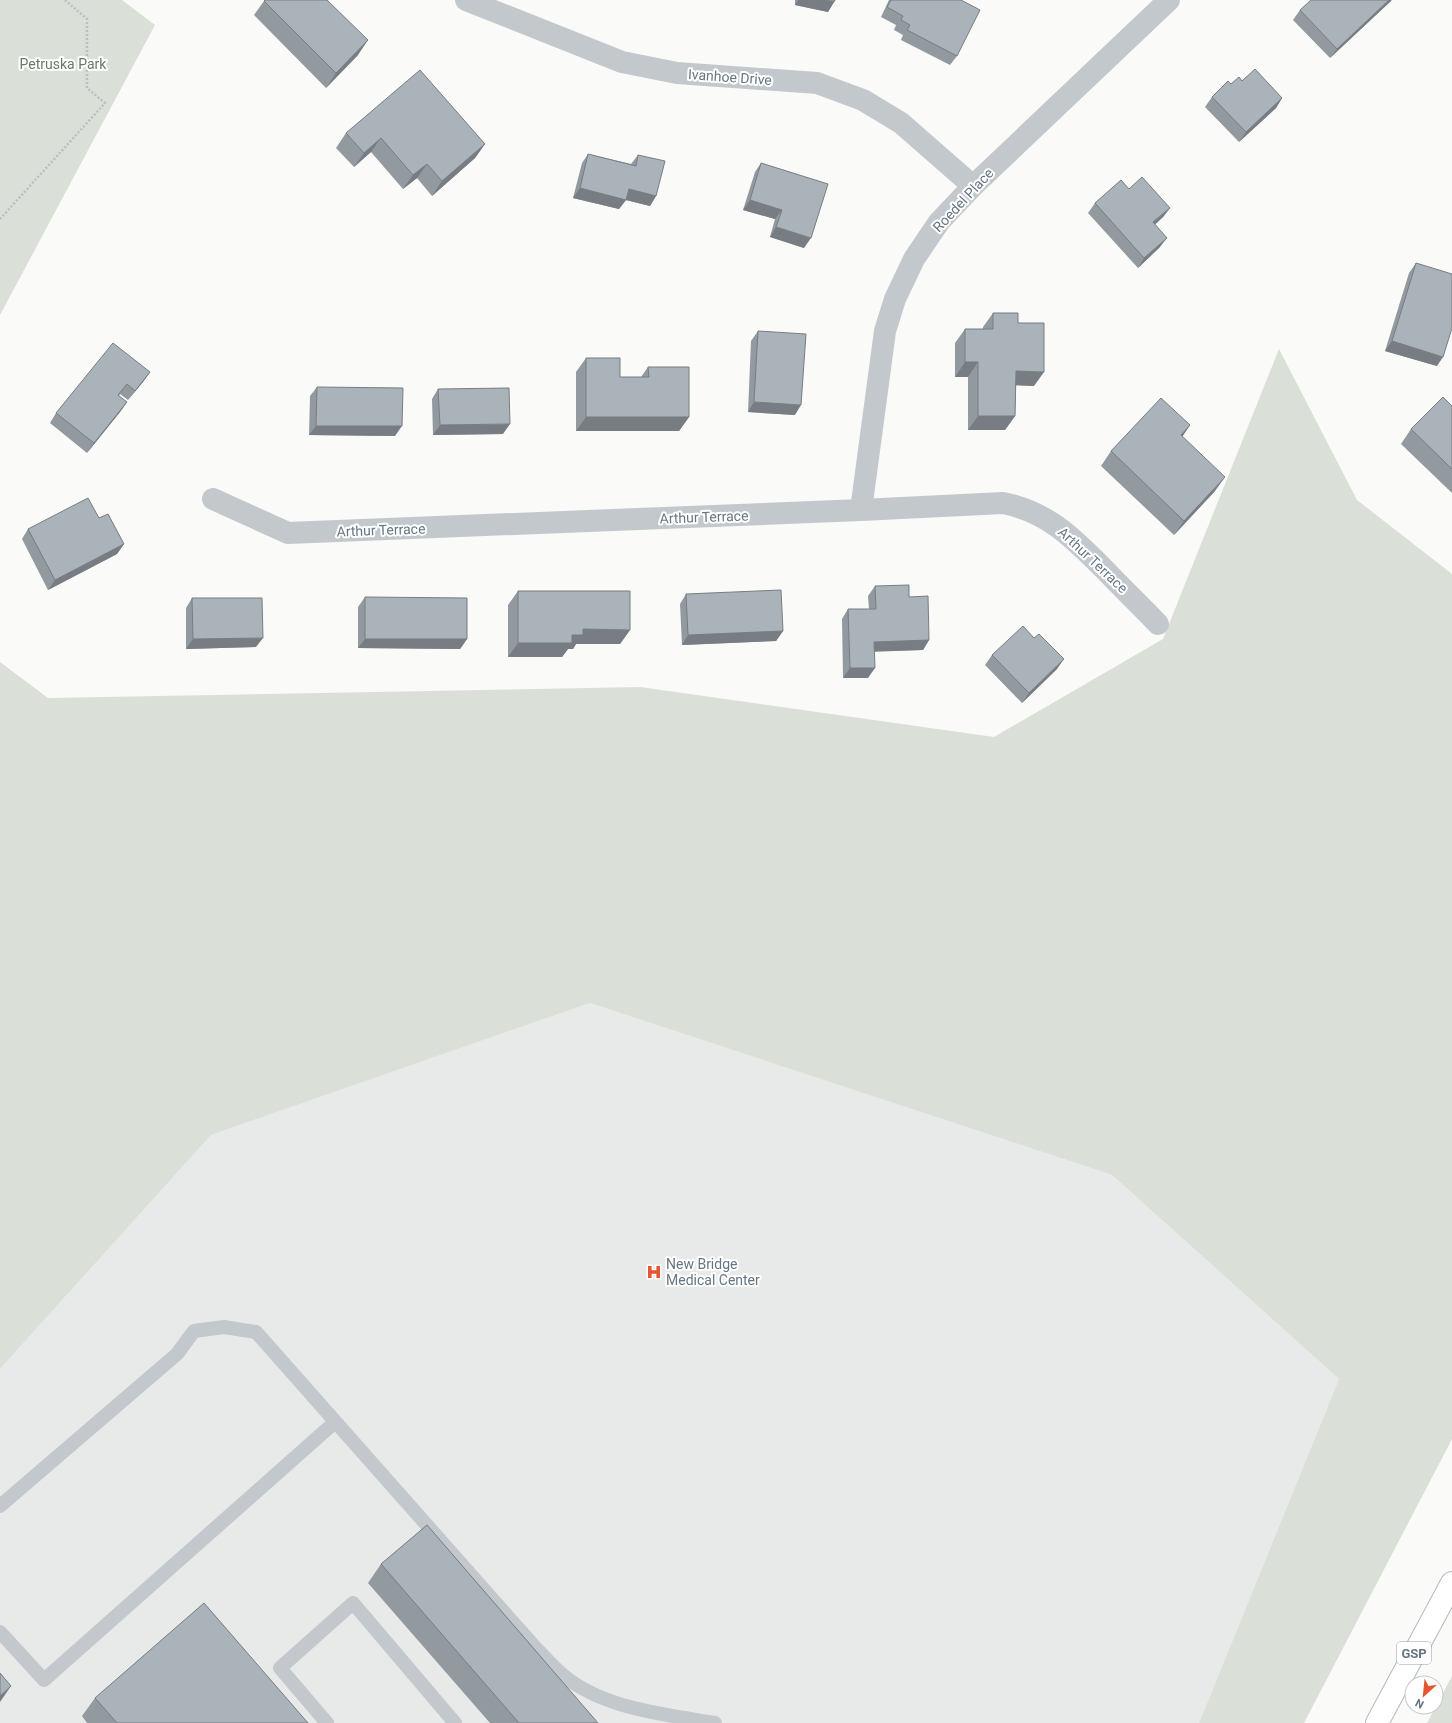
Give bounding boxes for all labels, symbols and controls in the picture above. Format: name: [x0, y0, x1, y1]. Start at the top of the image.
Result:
park label: Petruska Park: [20, 56, 107, 72]
street label: Ivanhoe Drive: [688, 66, 772, 88]
street label: Roedel Place: [930, 165, 996, 235]
street label: Arthur Terrace: [659, 507, 749, 527]
street label: Arthur Terrace: [336, 520, 426, 540]
street label: Arthur Terrace: [1055, 524, 1131, 596]
place label: New Bridge Medical Center: [666, 1256, 760, 1288]
hospital icon: New Bridge Medical Center: [645, 1263, 663, 1281]
road number: GSP: [1397, 1642, 1431, 1664]
north arrow: [1404, 1675, 1444, 1715]
text: N: [1413, 1696, 1426, 1711]

